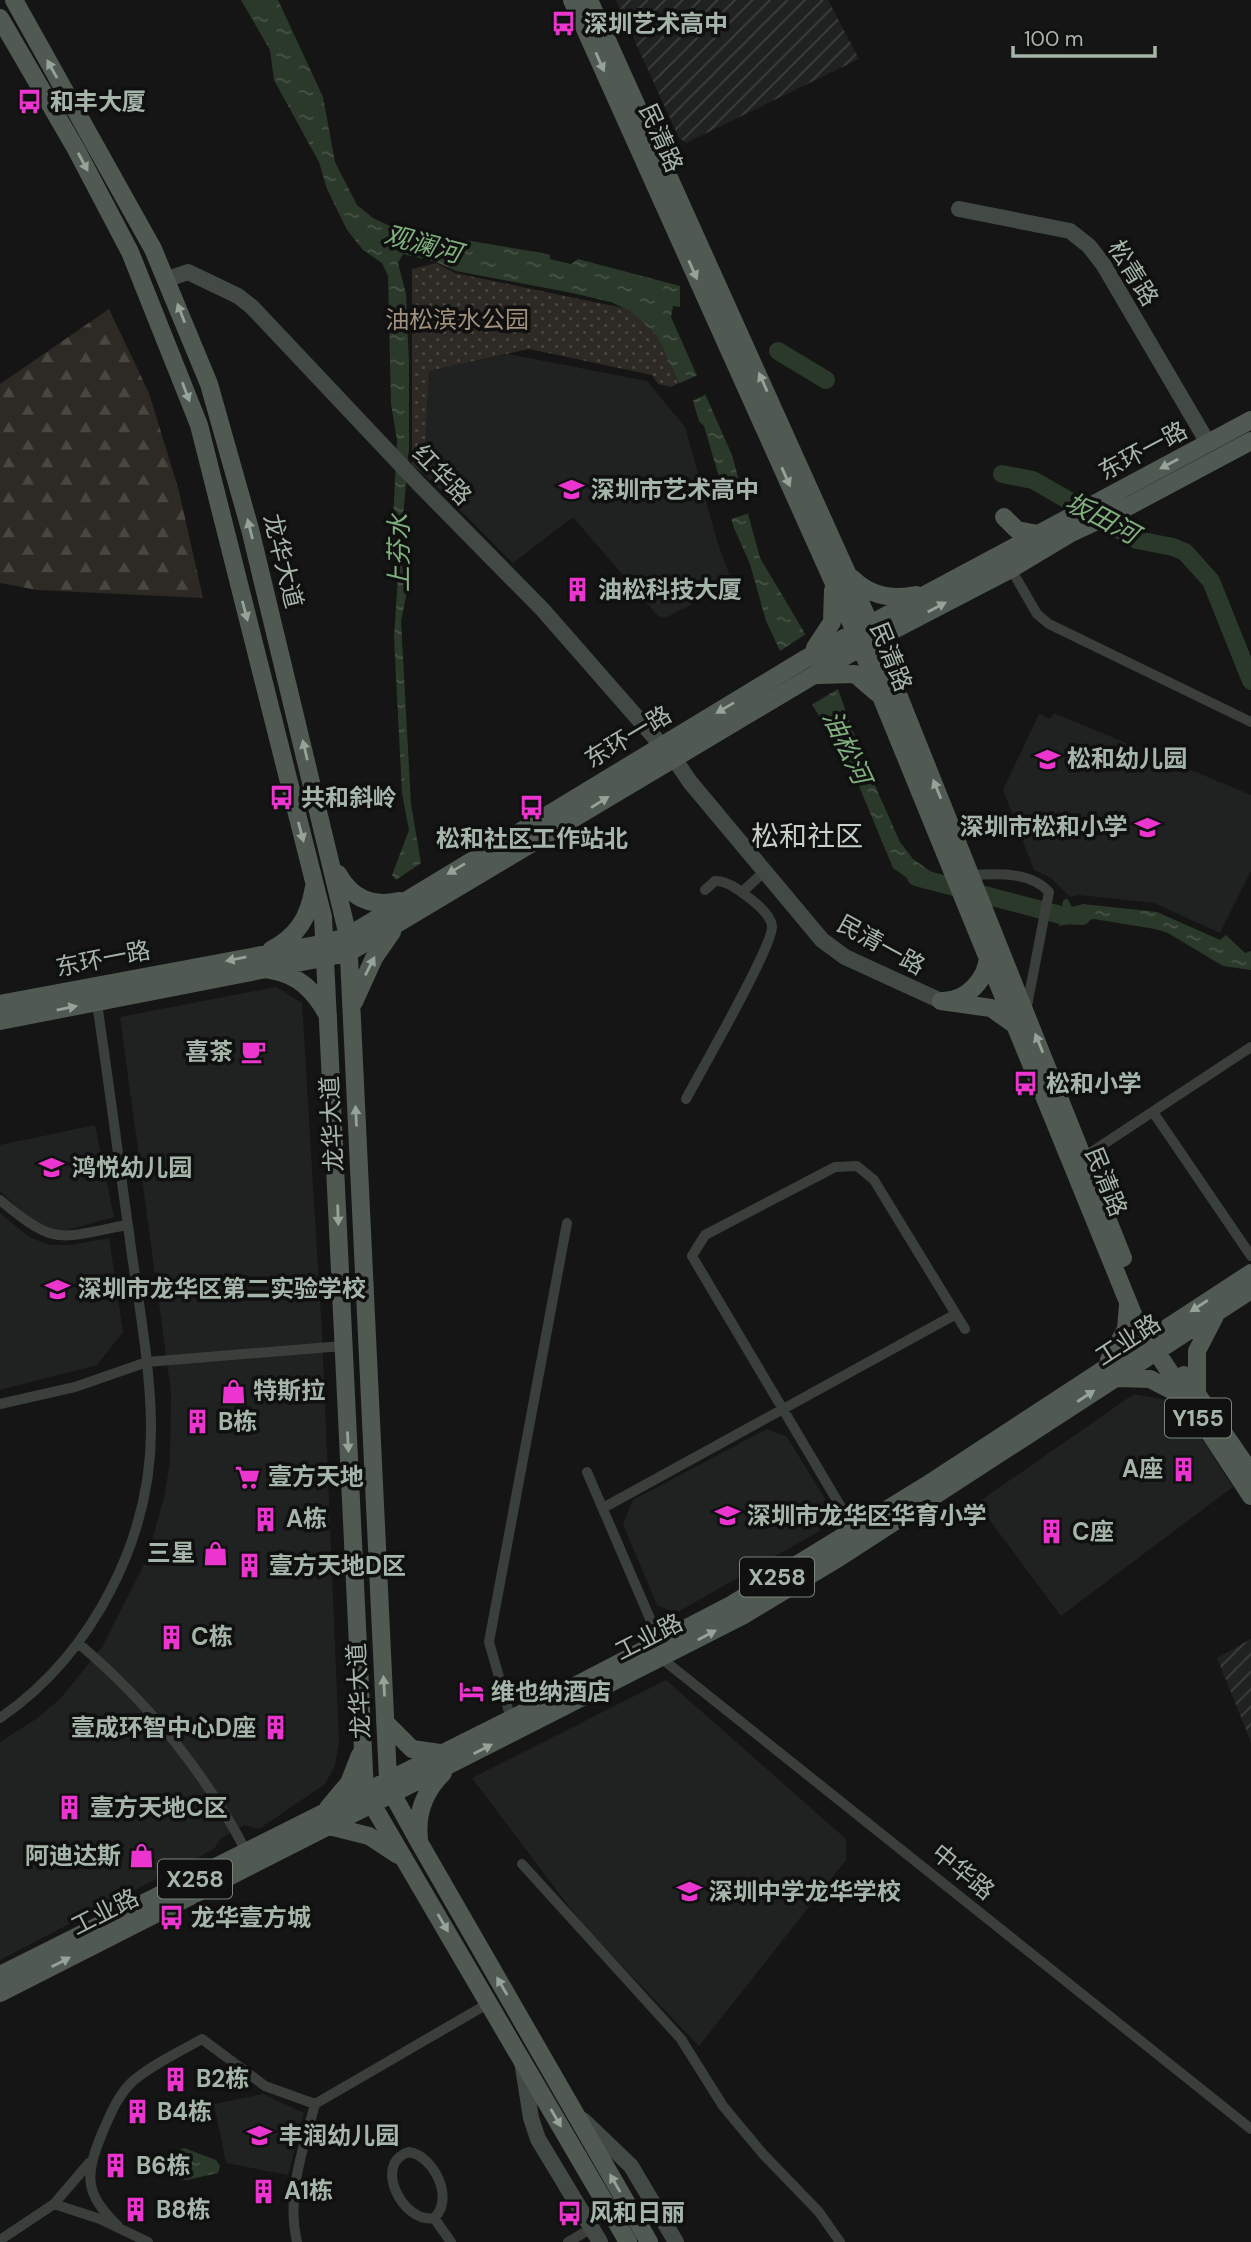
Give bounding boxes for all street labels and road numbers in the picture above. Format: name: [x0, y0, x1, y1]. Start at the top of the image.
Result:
street label: 民清路: [633, 99, 690, 177]
street label: 松青路: [1101, 234, 1166, 311]
street label: 东环一路: [1093, 414, 1192, 487]
street label: 红华路: [406, 438, 479, 511]
street label: 龙华大道: [257, 511, 310, 611]
street label: 民清路: [864, 618, 919, 696]
street label: 东环一路: [579, 699, 677, 775]
street label: 民清一路: [832, 908, 931, 981]
street label: 东环一路: [53, 934, 153, 983]
street label: 龙华大道: [314, 1075, 349, 1173]
street label: 民清路: [1079, 1143, 1134, 1221]
street label: 工业路: [1089, 1307, 1166, 1372]
road number: Y155: [1165, 1399, 1231, 1438]
road number: X258: [740, 1558, 814, 1596]
street label: 工业路: [610, 1606, 688, 1667]
street label: 龙华大道: [341, 1642, 376, 1740]
street label: 中华路: [926, 1837, 1001, 1906]
road number: X258: [158, 1860, 232, 1898]
street label: 工业路: [66, 1881, 144, 1942]

